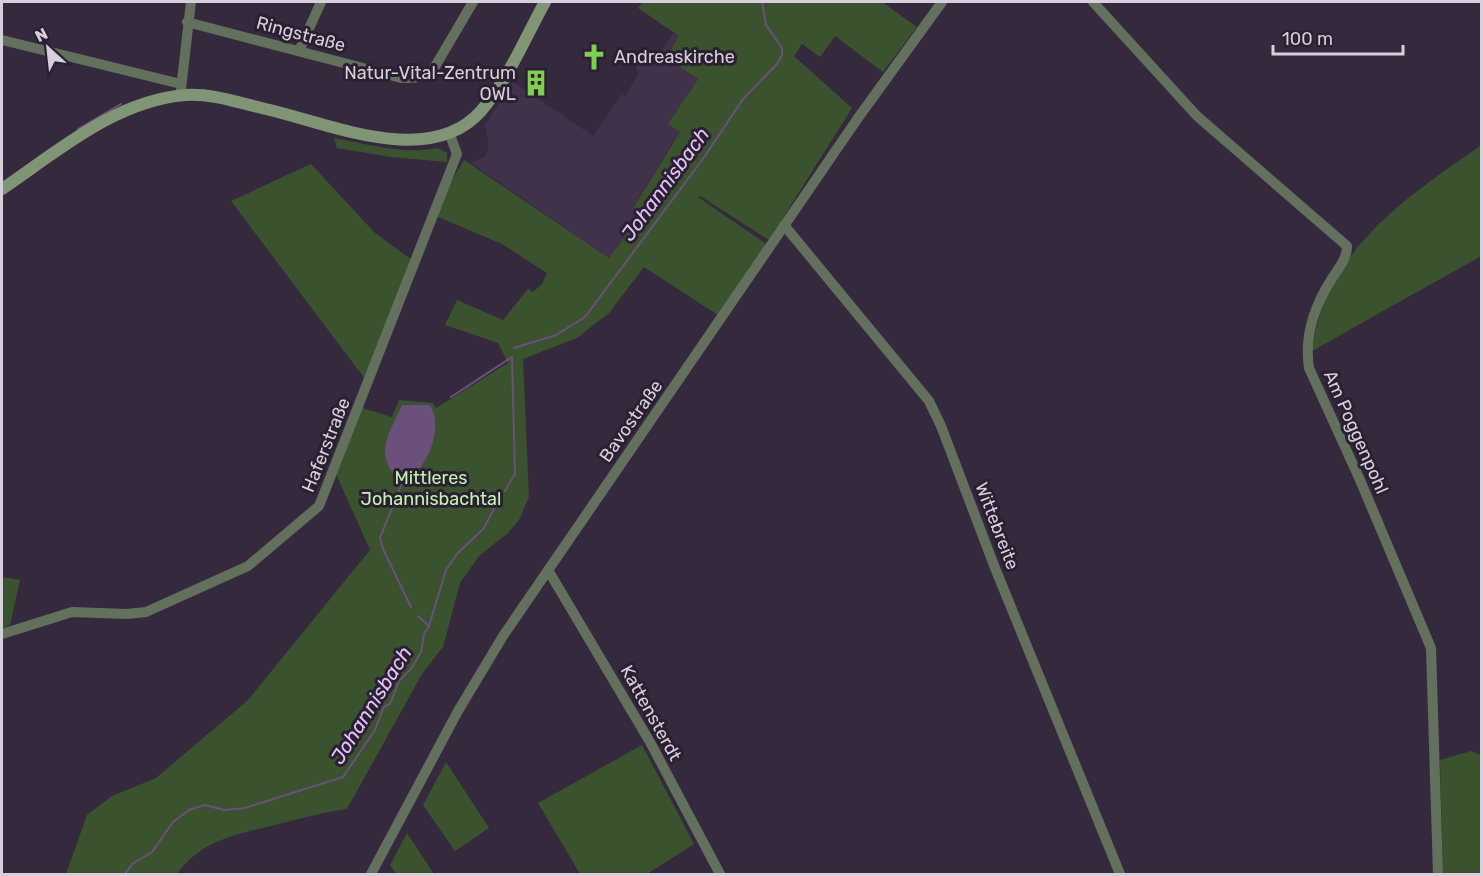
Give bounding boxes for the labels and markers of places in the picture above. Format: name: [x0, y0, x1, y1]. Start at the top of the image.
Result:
church icon: Andreaskirche: [579, 42, 609, 72]
place label: Andreaskirche: [614, 46, 735, 68]
place label: Natur-Vital-Zentrum OWL: [344, 62, 516, 105]
building icon: Natur-Vital-Zentrum OWL: [521, 68, 551, 98]

